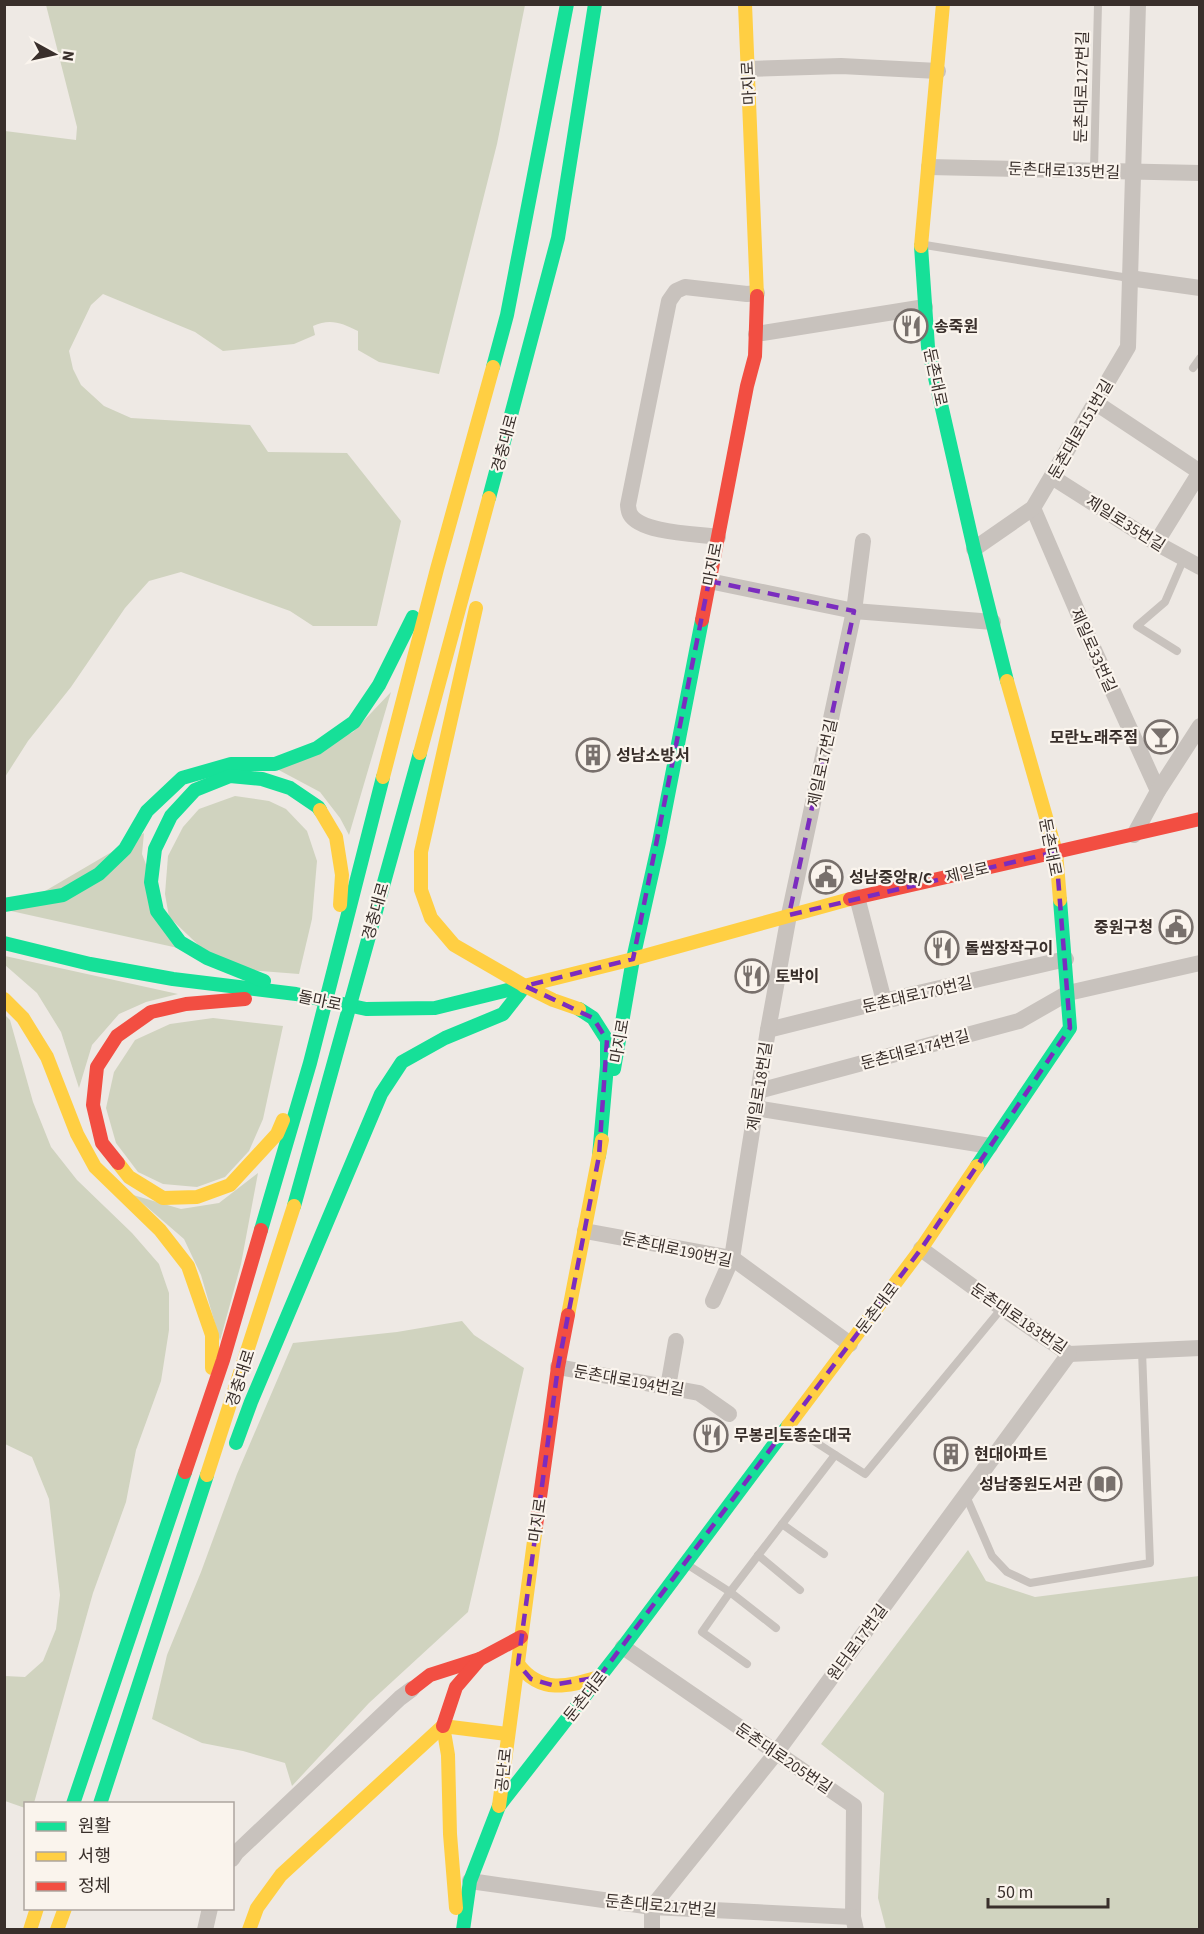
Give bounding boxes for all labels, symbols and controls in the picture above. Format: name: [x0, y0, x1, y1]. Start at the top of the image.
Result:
north arrow: [24, 24, 84, 84]
street label: 둔촌대로127번길: [1070, 31, 1094, 143]
text: N: [56, 49, 79, 63]
street label: 마지로: [737, 60, 761, 106]
street label: 둔촌대로135번길: [1008, 158, 1120, 184]
restaurant icon: 송죽원: [893, 308, 929, 344]
place label: 송죽원: [934, 316, 978, 338]
street label: 둔촌대로: [918, 346, 952, 409]
street label: 둔촌대로151번길: [1043, 375, 1118, 484]
street label: 경충대로: [487, 412, 523, 475]
street label: 제일로35번길: [1082, 491, 1169, 557]
street label: 마지로: [698, 540, 728, 588]
street label: 제일로33번길: [1065, 605, 1121, 696]
street label: 제일로17번길: [803, 717, 843, 809]
bar icon: 모란노래주점: [1143, 719, 1179, 755]
place label: 모란노래주점: [1050, 727, 1138, 749]
building icon: 성남소방서: [575, 737, 611, 773]
place label: 성남소방서: [616, 745, 690, 767]
street label: 둔촌대로: [1034, 816, 1066, 878]
street label: 제일로: [943, 857, 991, 889]
public building icon: 성남중앙R/C: [808, 859, 844, 895]
place label: 성남중앙R/C: [849, 867, 932, 889]
street label: 경충대로: [357, 880, 395, 943]
public building icon: 중원구청: [1158, 909, 1194, 945]
place label: 중원구청: [1094, 917, 1153, 939]
restaurant icon: 돌쌈장작구이: [924, 930, 960, 966]
place label: 돌쌈장작구이: [965, 938, 1053, 960]
restaurant icon: 토박이: [734, 958, 770, 994]
place label: 토박이: [775, 966, 819, 988]
street label: 둔촌대로170번길: [860, 972, 974, 1018]
street label: 돌마로: [296, 986, 344, 1016]
street label: 마지로: [605, 1017, 635, 1065]
street label: 둔촌대로174번길: [858, 1025, 972, 1075]
street label: 제일로18번길: [742, 1040, 778, 1132]
street label: 둔촌대로190번길: [620, 1228, 734, 1272]
street label: 둔촌대로: [851, 1278, 904, 1339]
street label: 둔촌대로183번길: [966, 1278, 1071, 1359]
street label: 경충대로: [221, 1347, 261, 1410]
street label: 둔촌대로194번길: [572, 1360, 686, 1402]
restaurant icon: 무봉리토종순대국: [693, 1417, 729, 1453]
place label: 무봉리토종순대국: [734, 1425, 852, 1447]
building icon: 현대아파트: [933, 1436, 969, 1472]
place label: 현대아파트: [974, 1444, 1048, 1466]
library icon: 성남중원도서관: [1087, 1466, 1123, 1502]
place label: 성남중원도서관: [979, 1474, 1082, 1496]
street label: 마지로: [524, 1496, 552, 1544]
street label: 원터로17번길: [823, 1600, 893, 1685]
street label: 둔촌대로: [559, 1666, 613, 1727]
street label: 둔촌대로205번길: [731, 1718, 836, 1799]
street label: 공단로: [491, 1747, 517, 1793]
legend: [24, 1802, 234, 1910]
text: 원활: [78, 1814, 111, 1839]
text: 서행: [78, 1844, 111, 1869]
scale bar: [988, 1871, 1108, 1909]
text: 정체: [78, 1874, 111, 1899]
text: 50 m: [997, 1880, 1033, 1905]
street label: 둔촌대로217번길: [604, 1890, 718, 1922]

